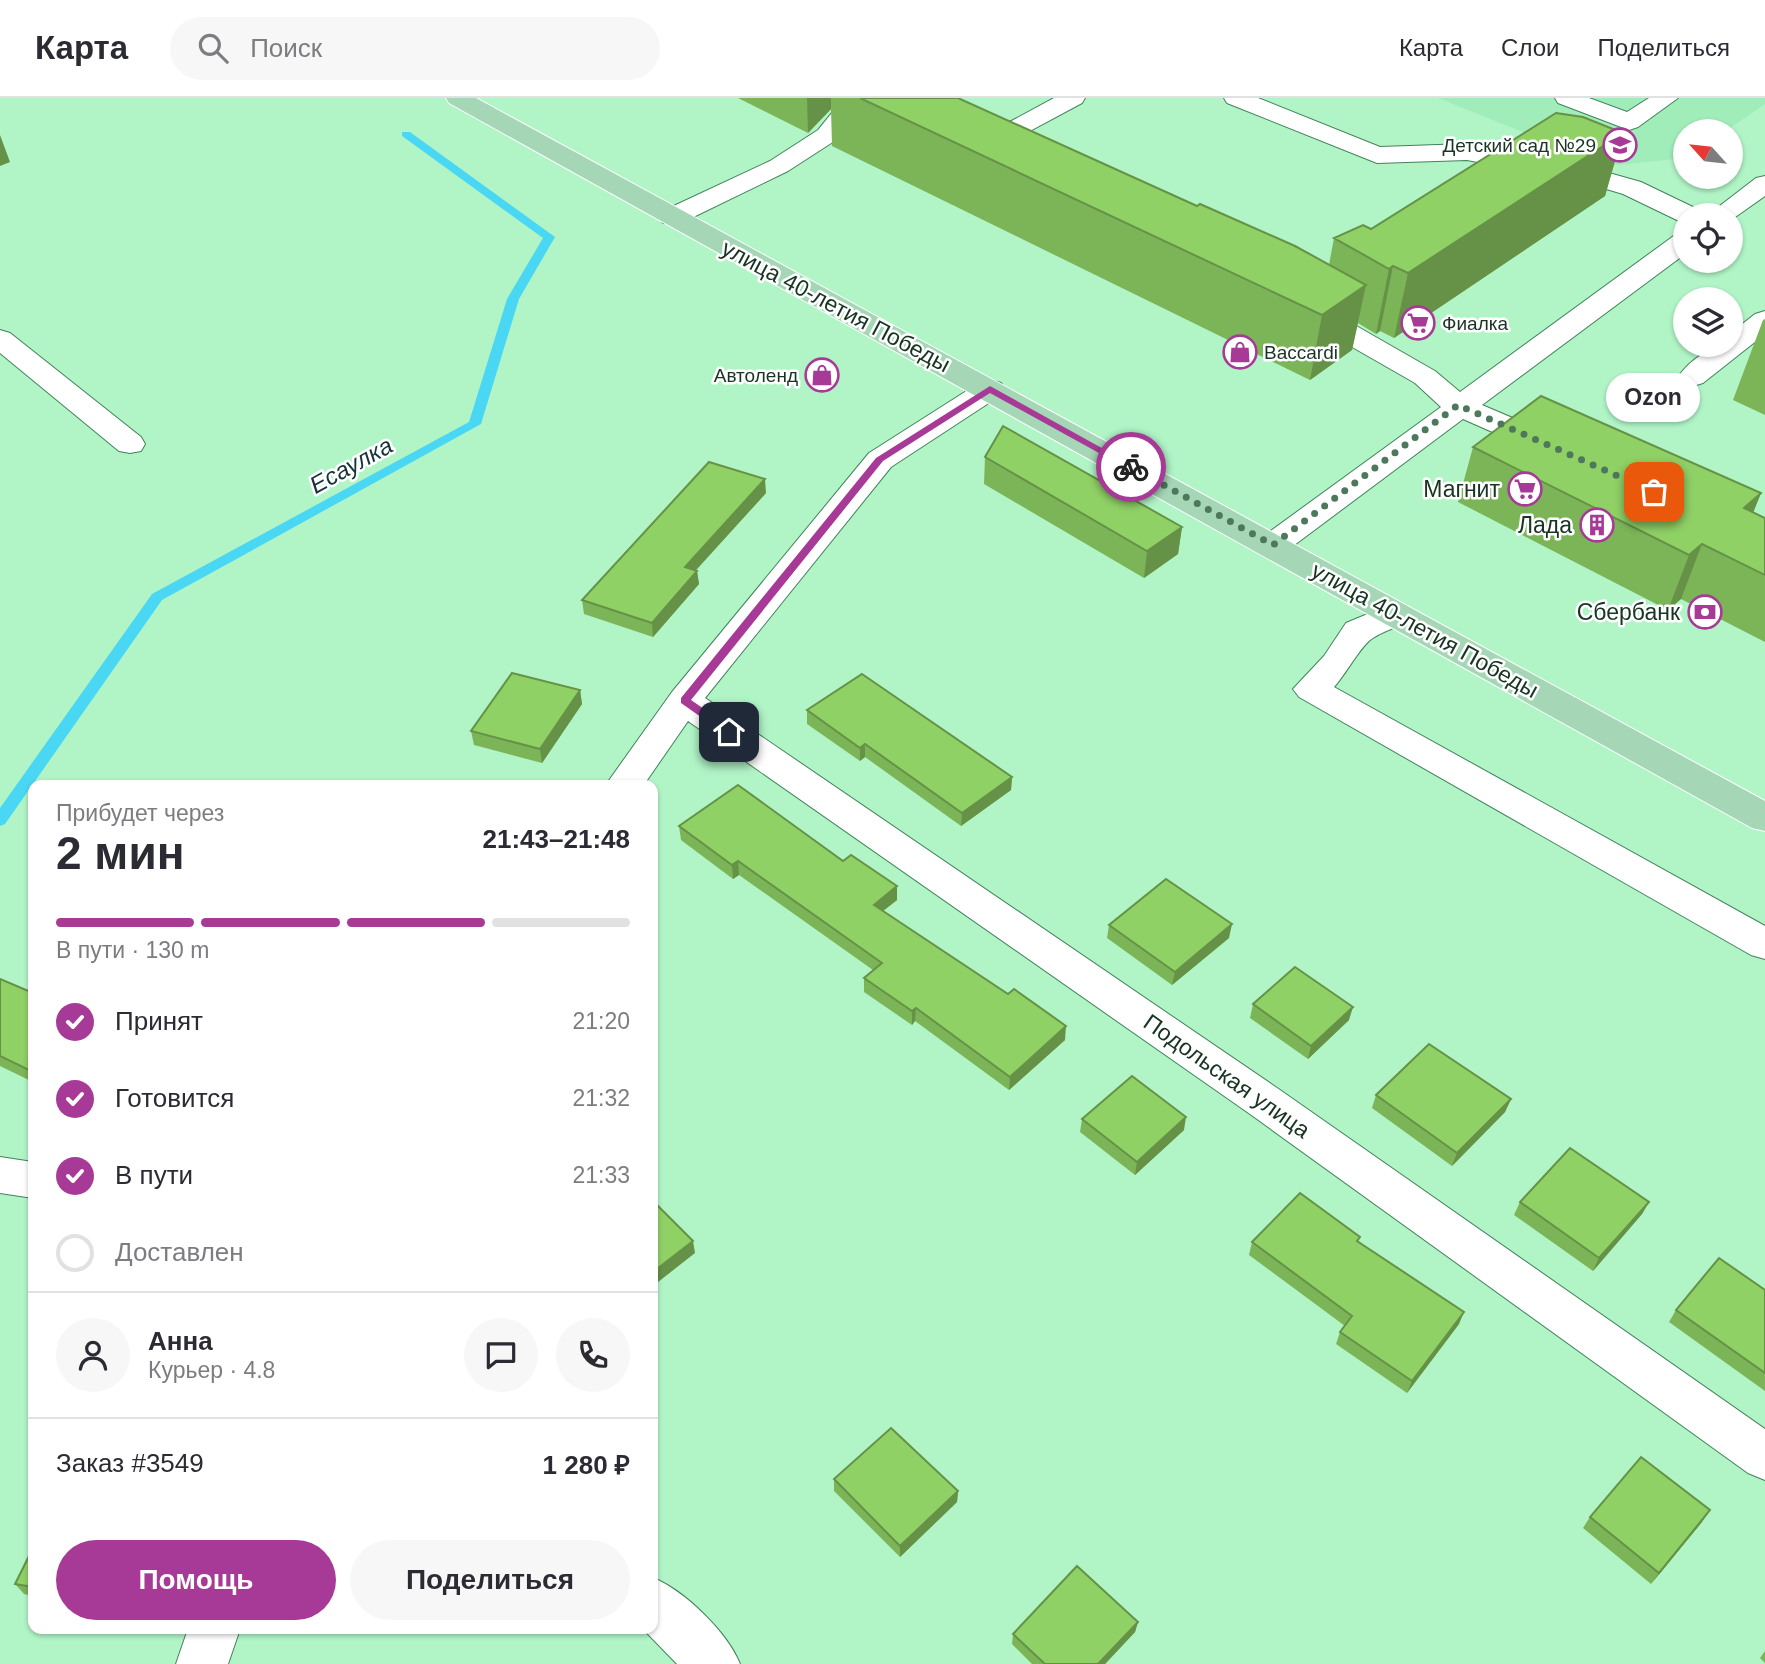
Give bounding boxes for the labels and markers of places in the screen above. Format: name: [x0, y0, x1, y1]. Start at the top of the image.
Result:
school or university icon: Детский сад №29: [1601, 126, 1639, 164]
place label: Детский сад №29: [1442, 135, 1596, 156]
supermarket icon: Фиалка: [1399, 304, 1437, 342]
place label: Фиалка: [1442, 313, 1508, 334]
shop icon: Baccardi: [1221, 333, 1259, 371]
place label: Baccardi: [1264, 342, 1338, 363]
shop icon: Автоленд: [803, 356, 841, 394]
place label: Автоленд: [714, 365, 798, 386]
callout: Ozon: [1607, 373, 1701, 422]
pin: [1624, 462, 1684, 522]
supermarket icon: Магнит: [1506, 470, 1544, 508]
place label: Магнит: [1423, 476, 1500, 502]
building icon: Лада: [1578, 506, 1616, 544]
place label: Лада: [1518, 512, 1572, 538]
bank icon: Сбербанк: [1686, 593, 1724, 631]
place label: Сбербанк: [1577, 599, 1681, 625]
pin: [699, 702, 759, 762]

